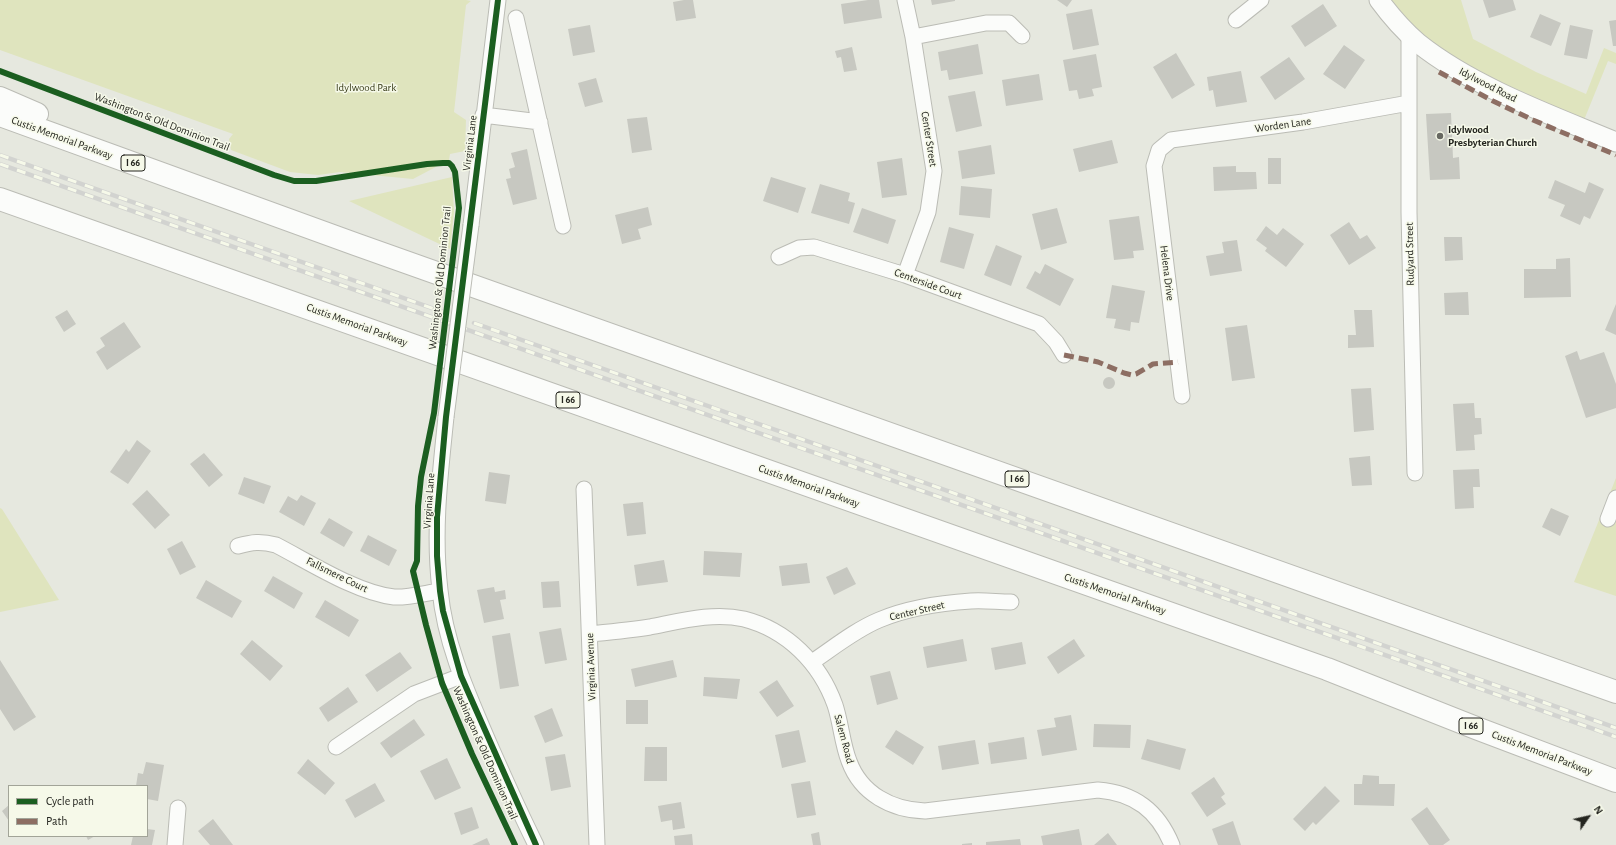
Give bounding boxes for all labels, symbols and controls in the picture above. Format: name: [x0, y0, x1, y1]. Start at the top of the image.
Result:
street label: Idylwood Road: [1457, 65, 1519, 105]
park label: Idylwood Park: [336, 81, 396, 95]
street label: Washington & Old Dominion Trail: [92, 90, 232, 154]
street label: Center Street: [918, 110, 940, 168]
street label: Custis Memorial Parkway: [10, 114, 114, 162]
street label: Virginia Lane: [460, 114, 480, 172]
street label: Worden Lane: [1254, 115, 1312, 135]
place label: Idylwood Presbyterian Church: [1448, 123, 1537, 149]
marker: Idylwood Presbyterian Church: [1435, 131, 1445, 141]
road number: I 66: [121, 155, 145, 171]
street label: Washington & Old Dominion Trail: [426, 206, 454, 350]
street label: Rudyard Street: [1403, 222, 1417, 286]
street label: Helena Drive: [1157, 245, 1177, 301]
street label: Centerside Court: [892, 266, 964, 302]
street label: Custis Memorial Parkway: [305, 301, 409, 349]
road number: I 66: [556, 392, 580, 408]
street label: Custis Memorial Parkway: [757, 462, 861, 510]
road number: I 66: [1005, 471, 1029, 487]
street label: Virginia Lane: [420, 473, 438, 529]
street label: Fallsmere Court: [304, 554, 370, 596]
street label: Custis Memorial Parkway: [1062, 570, 1168, 618]
street label: Center Street: [888, 598, 946, 624]
street label: Virginia Avenue: [583, 633, 599, 701]
street label: Washington & Old Dominion Trail: [450, 684, 520, 822]
street label: Salem Road: [831, 713, 857, 765]
road number: I 66: [1459, 718, 1483, 734]
street label: Custis Memorial Parkway: [1490, 728, 1594, 778]
legend: [8, 785, 148, 837]
text: Cycle path: [46, 795, 94, 807]
north arrow: [1568, 797, 1608, 837]
text: N: [1592, 804, 1605, 816]
text: Path: [46, 815, 68, 827]

